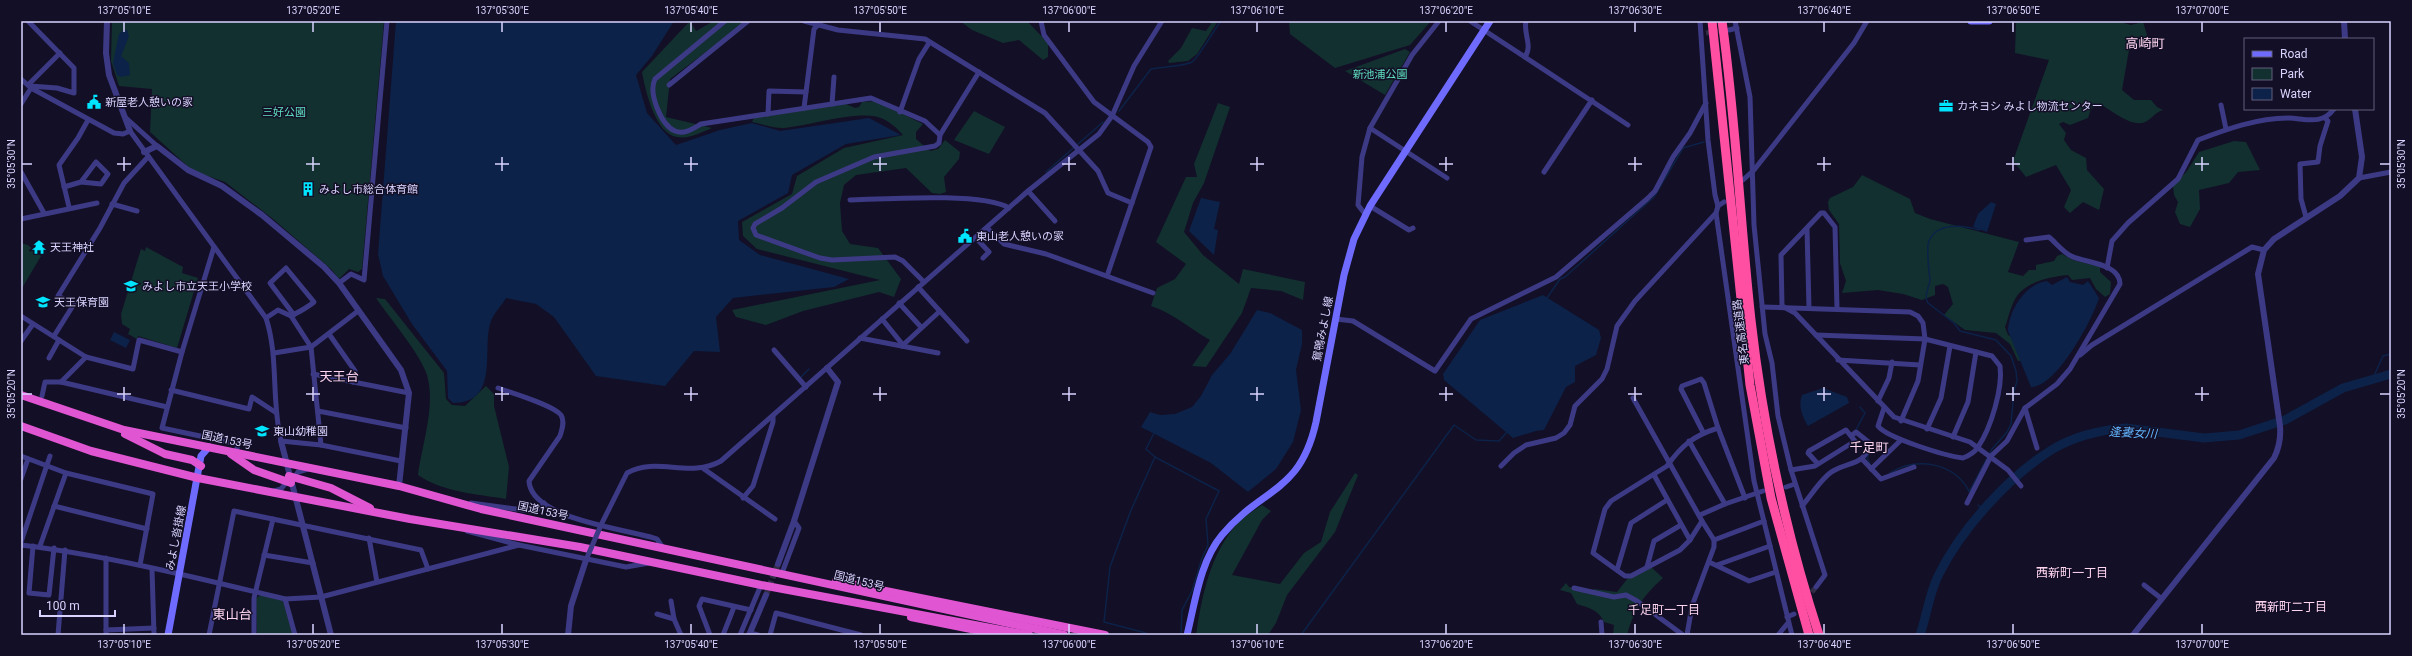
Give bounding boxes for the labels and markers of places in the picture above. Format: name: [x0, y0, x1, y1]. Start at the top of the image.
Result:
public building icon: 新屋老人憩いの家: [86, 94, 102, 110]
place label: 新屋老人憩いの家: [105, 96, 193, 109]
office icon: カネヨシ みよし物流センター: [1938, 98, 1954, 114]
place label: カネヨシ みよし物流センター: [1957, 100, 2103, 113]
building icon: みよし市総合体育館: [300, 181, 316, 197]
place label: みよし市総合体育館: [319, 183, 418, 196]
public building icon: 東山老人憩いの家: [957, 228, 973, 244]
place label: 東山老人憩いの家: [976, 230, 1064, 243]
temple icon: 天王神社: [31, 239, 47, 255]
place label: 天王神社: [50, 241, 94, 254]
school or university icon: みよし市立天王小学校: [123, 278, 139, 294]
place label: みよし市立天王小学校: [142, 280, 252, 293]
school or university icon: 天王保育園: [35, 294, 51, 310]
place label: 天王保育園: [54, 296, 109, 309]
school or university icon: 東山幼稚園: [254, 423, 270, 439]
place label: 東山幼稚園: [273, 425, 328, 438]

